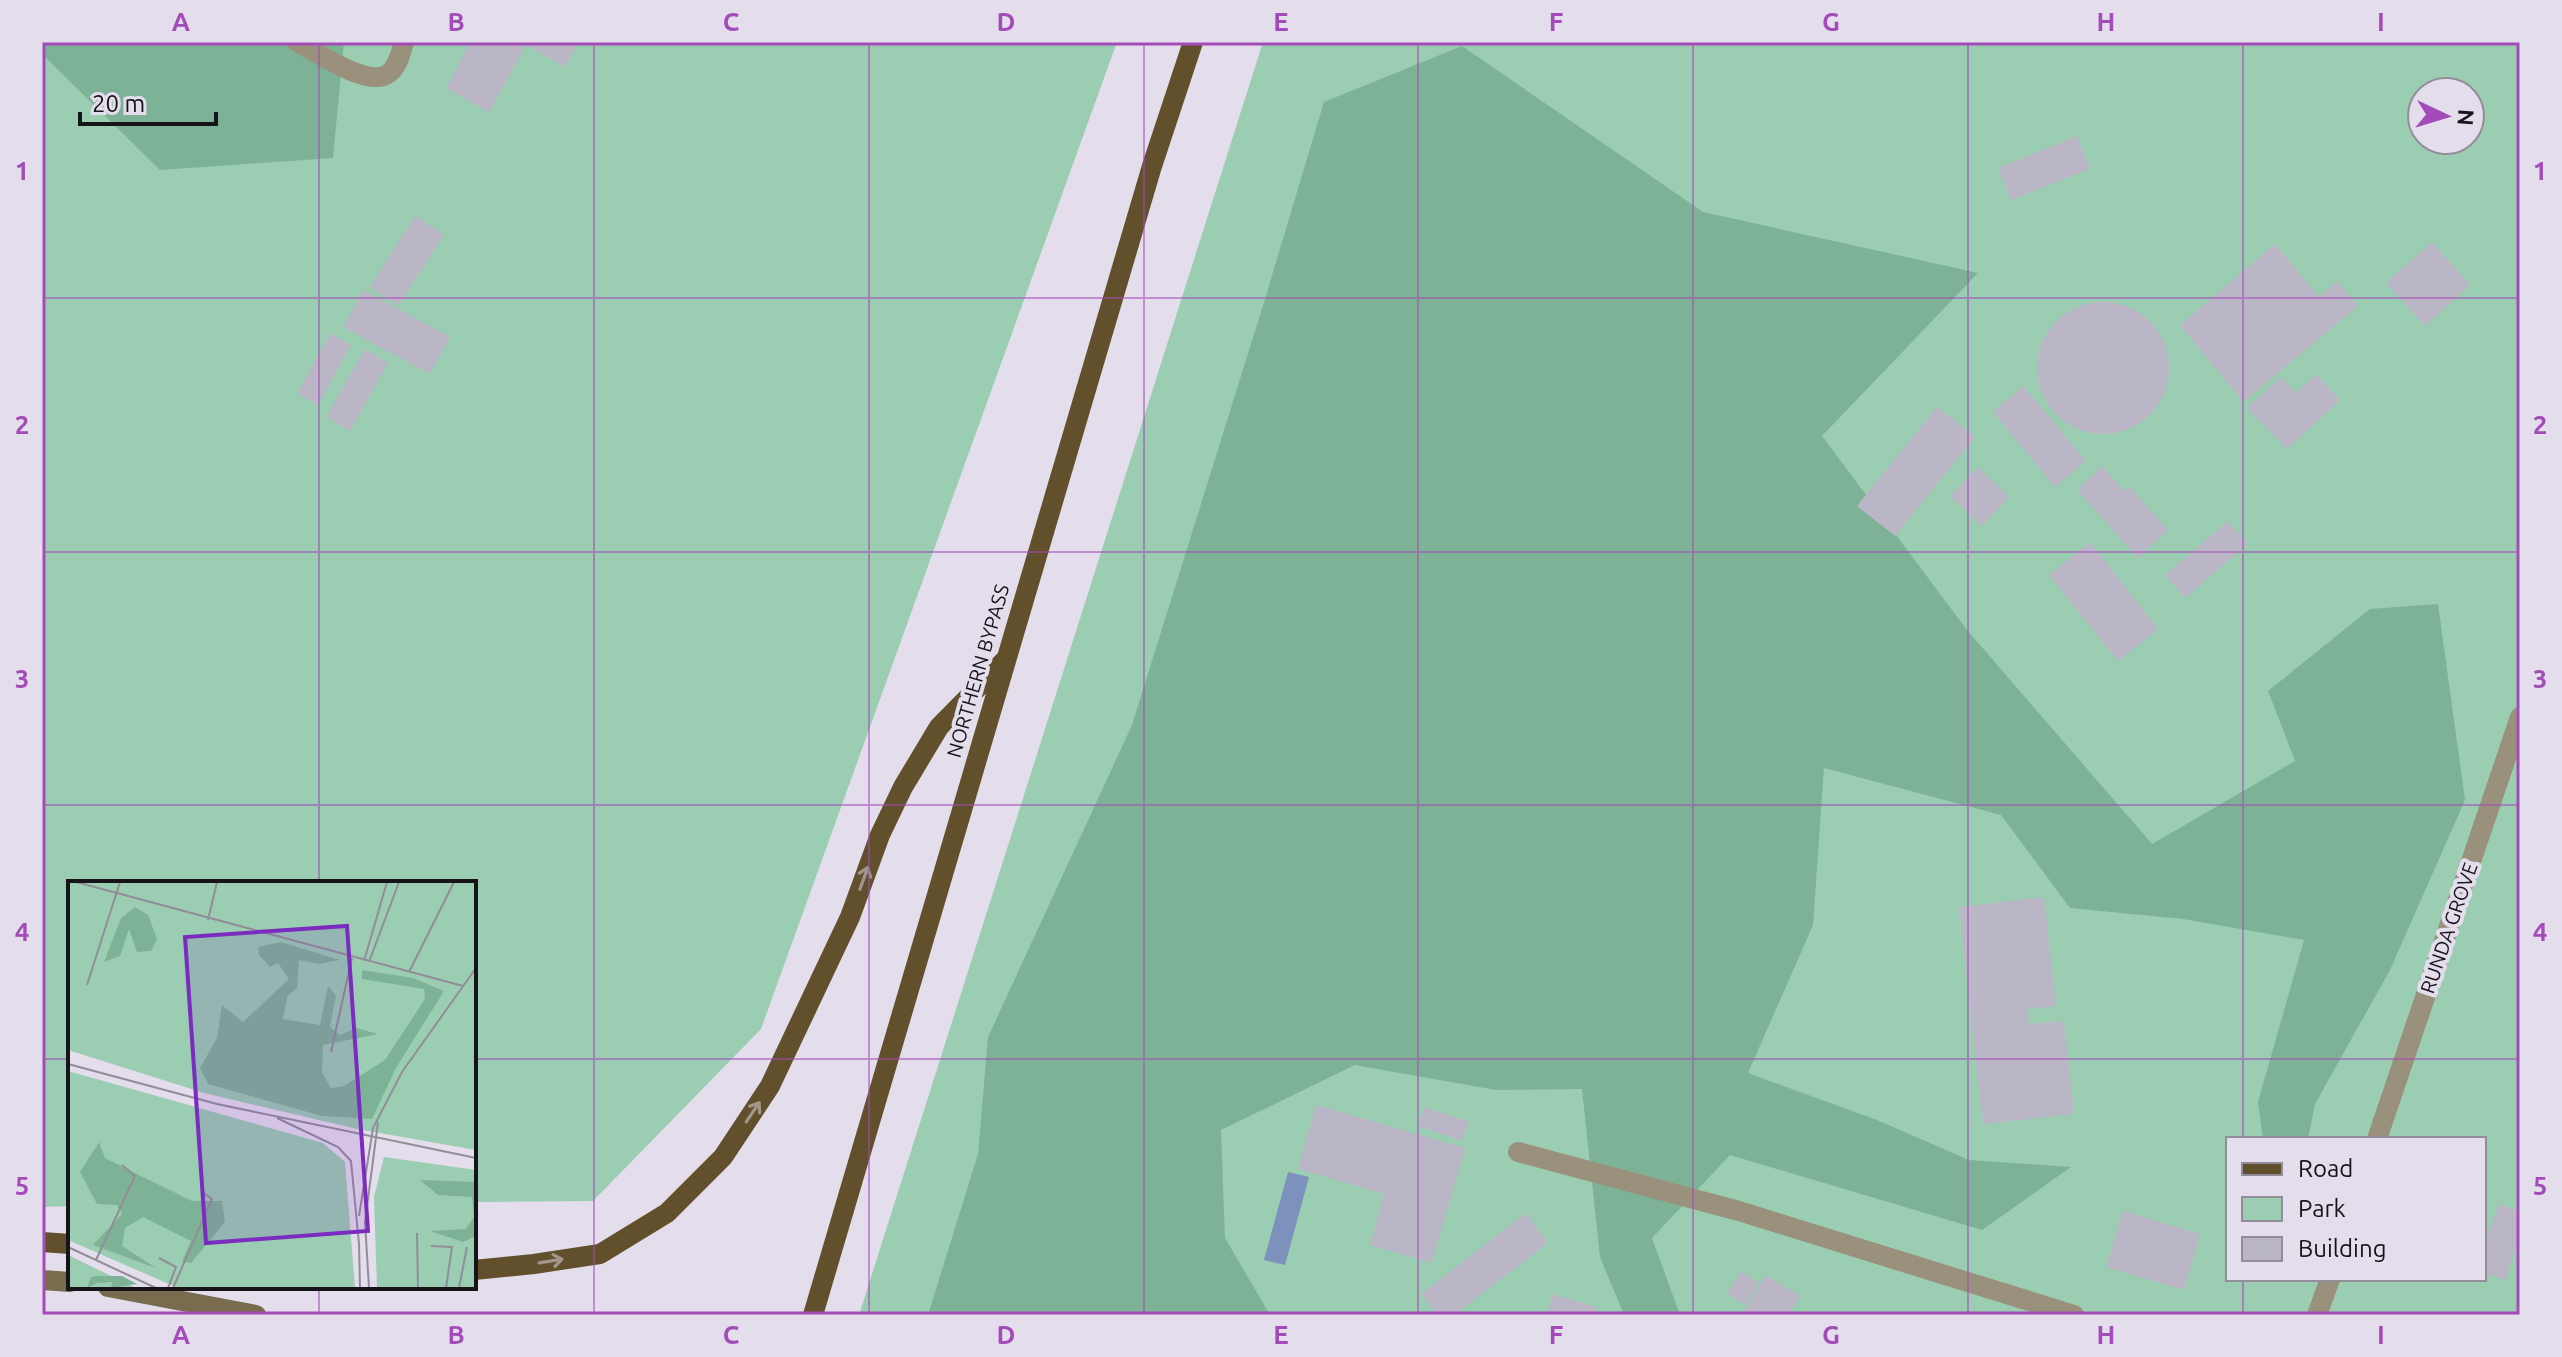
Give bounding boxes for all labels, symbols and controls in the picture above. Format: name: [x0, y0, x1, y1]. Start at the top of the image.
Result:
text: A: [172, 7, 191, 36]
text: B: [447, 7, 465, 36]
text: C: [723, 7, 740, 36]
text: D: [997, 7, 1015, 36]
text: E: [1273, 7, 1289, 36]
text: F: [1549, 7, 1563, 36]
text: G: [1822, 7, 1840, 36]
text: H: [2097, 7, 2115, 36]
text: I: [2377, 7, 2385, 36]
scale bar: [80, 76, 216, 126]
north arrow: [2406, 76, 2486, 156]
text: 20 m: [92, 90, 145, 117]
text: N: [2453, 108, 2479, 126]
text: 1: [15, 156, 29, 185]
text: 1: [2533, 156, 2547, 185]
text: 2: [15, 410, 29, 439]
text: 2: [2533, 410, 2547, 439]
street label: NORTHERN BYPASS: [942, 582, 1013, 760]
text: 3: [15, 664, 29, 693]
text: 3: [2533, 664, 2547, 693]
street label: RUNDA GROVE: [2415, 859, 2482, 996]
one-way arrow: [858, 866, 872, 891]
inset map: [68, 881, 476, 1289]
text: 4: [15, 917, 29, 946]
text: 4: [2533, 917, 2547, 946]
one-way arrow: [744, 1102, 761, 1124]
legend: [2226, 1137, 2486, 1281]
text: Road: [2298, 1155, 2353, 1182]
text: 5: [15, 1171, 29, 1200]
text: 5: [2533, 1171, 2547, 1200]
text: Park: [2298, 1195, 2346, 1222]
text: Building: [2298, 1235, 2386, 1262]
one-way arrow: [538, 1253, 564, 1268]
text: A: [172, 1320, 191, 1349]
text: B: [447, 1320, 465, 1349]
text: C: [723, 1320, 740, 1349]
text: D: [997, 1320, 1015, 1349]
text: E: [1273, 1320, 1289, 1349]
text: F: [1549, 1320, 1563, 1349]
text: G: [1822, 1320, 1840, 1349]
text: H: [2097, 1320, 2115, 1349]
text: I: [2377, 1320, 2385, 1349]

